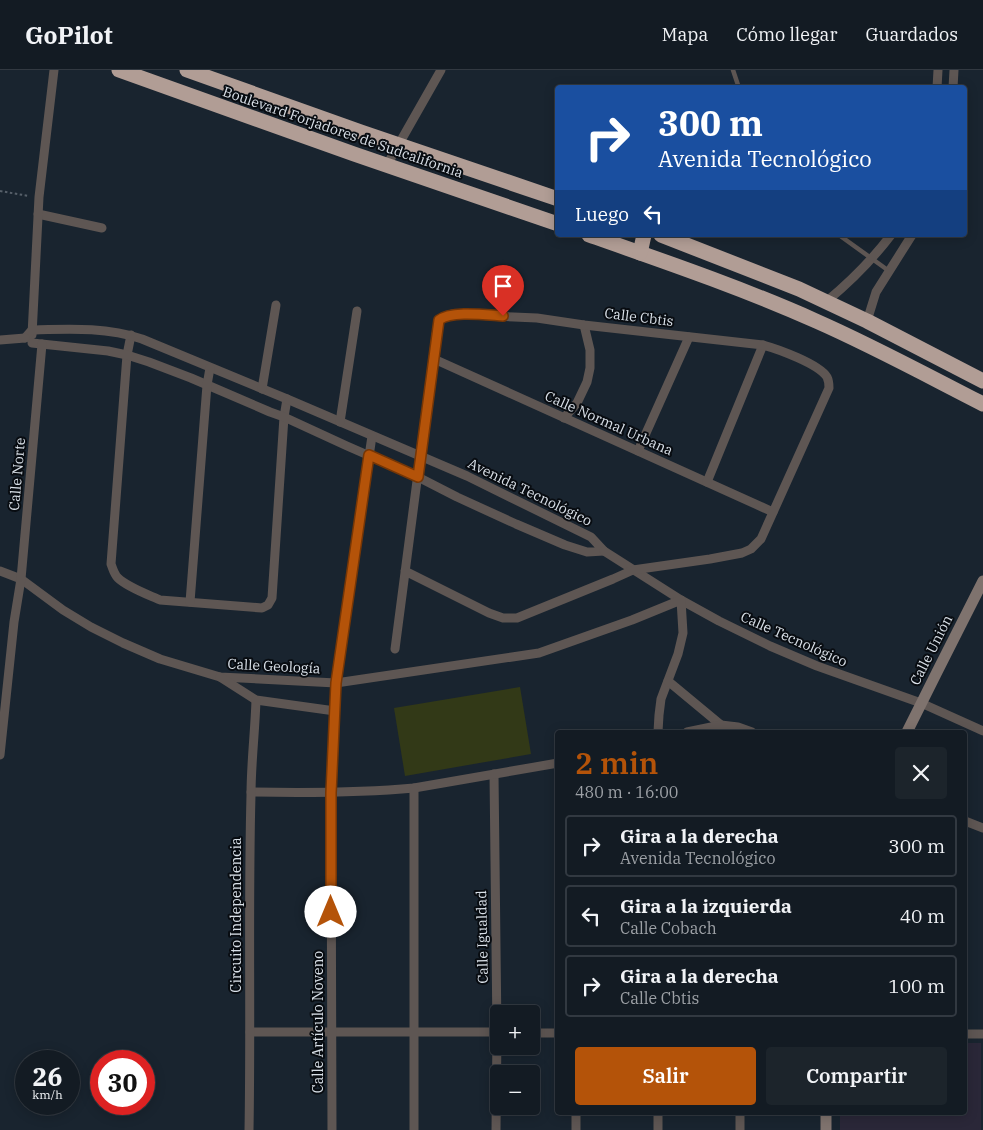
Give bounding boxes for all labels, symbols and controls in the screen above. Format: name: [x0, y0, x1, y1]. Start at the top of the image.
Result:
text: GoPilot: [25, 19, 113, 51]
text: Mapa: [662, 23, 708, 46]
text: Cómo llegar: [736, 23, 837, 46]
text: Guardados: [865, 23, 958, 46]
street label: Boulevard Forjadores de Sudcalifornia: [221, 82, 466, 182]
text: 300 m: [658, 100, 763, 146]
icon: right: [575, 105, 640, 170]
text: Avenida Tecnológico: [658, 144, 872, 173]
icon: left: [639, 200, 667, 228]
text: Luego: [575, 202, 629, 226]
pin: [482, 265, 524, 316]
icon: arrive: [489, 272, 517, 300]
street label: Calle Cbtis: [603, 304, 675, 330]
street label: Calle Normal Urbana: [542, 387, 676, 459]
street label: Calle Norte: [5, 437, 29, 511]
street label: Avenida Tecnológico: [465, 454, 595, 530]
street label: Calle Tecnológico: [738, 607, 850, 671]
street label: Calle Unión: [906, 612, 956, 688]
street label: Calle Geología: [227, 655, 321, 677]
text: 2 min: [575, 743, 658, 782]
button: close: [895, 747, 947, 799]
text: 480 m · 16:00: [575, 782, 678, 802]
text: Gira a la derecha: [620, 824, 779, 848]
icon: right: [577, 832, 605, 860]
text: 300 m: [888, 834, 945, 858]
street label: Circuito Independencia: [227, 837, 245, 993]
text: Avenida Tecnológico: [620, 848, 775, 868]
position arrow: [304, 885, 356, 937]
street label: Calle Igualdad: [472, 890, 492, 984]
text: Gira a la izquierda: [620, 894, 792, 918]
icon: left: [577, 902, 605, 930]
text: 40 m: [900, 904, 945, 928]
text: Calle Cobach: [620, 918, 717, 938]
street label: Calle Artículo Noveno: [309, 951, 327, 1093]
text: Gira a la derecha: [620, 964, 779, 988]
icon: right: [577, 972, 605, 1000]
text: 100 m: [888, 974, 945, 998]
text: Calle Cbtis: [620, 988, 699, 1008]
map controls: [490, 1005, 540, 1115]
button: +: [490, 1005, 540, 1055]
button: Salir: [575, 1047, 756, 1105]
button: Compartir: [766, 1047, 947, 1105]
speed limit sign: 30: [90, 1050, 155, 1115]
text: 26: [32, 1060, 63, 1093]
button: −: [490, 1065, 540, 1115]
text: km/h: [32, 1087, 63, 1102]

